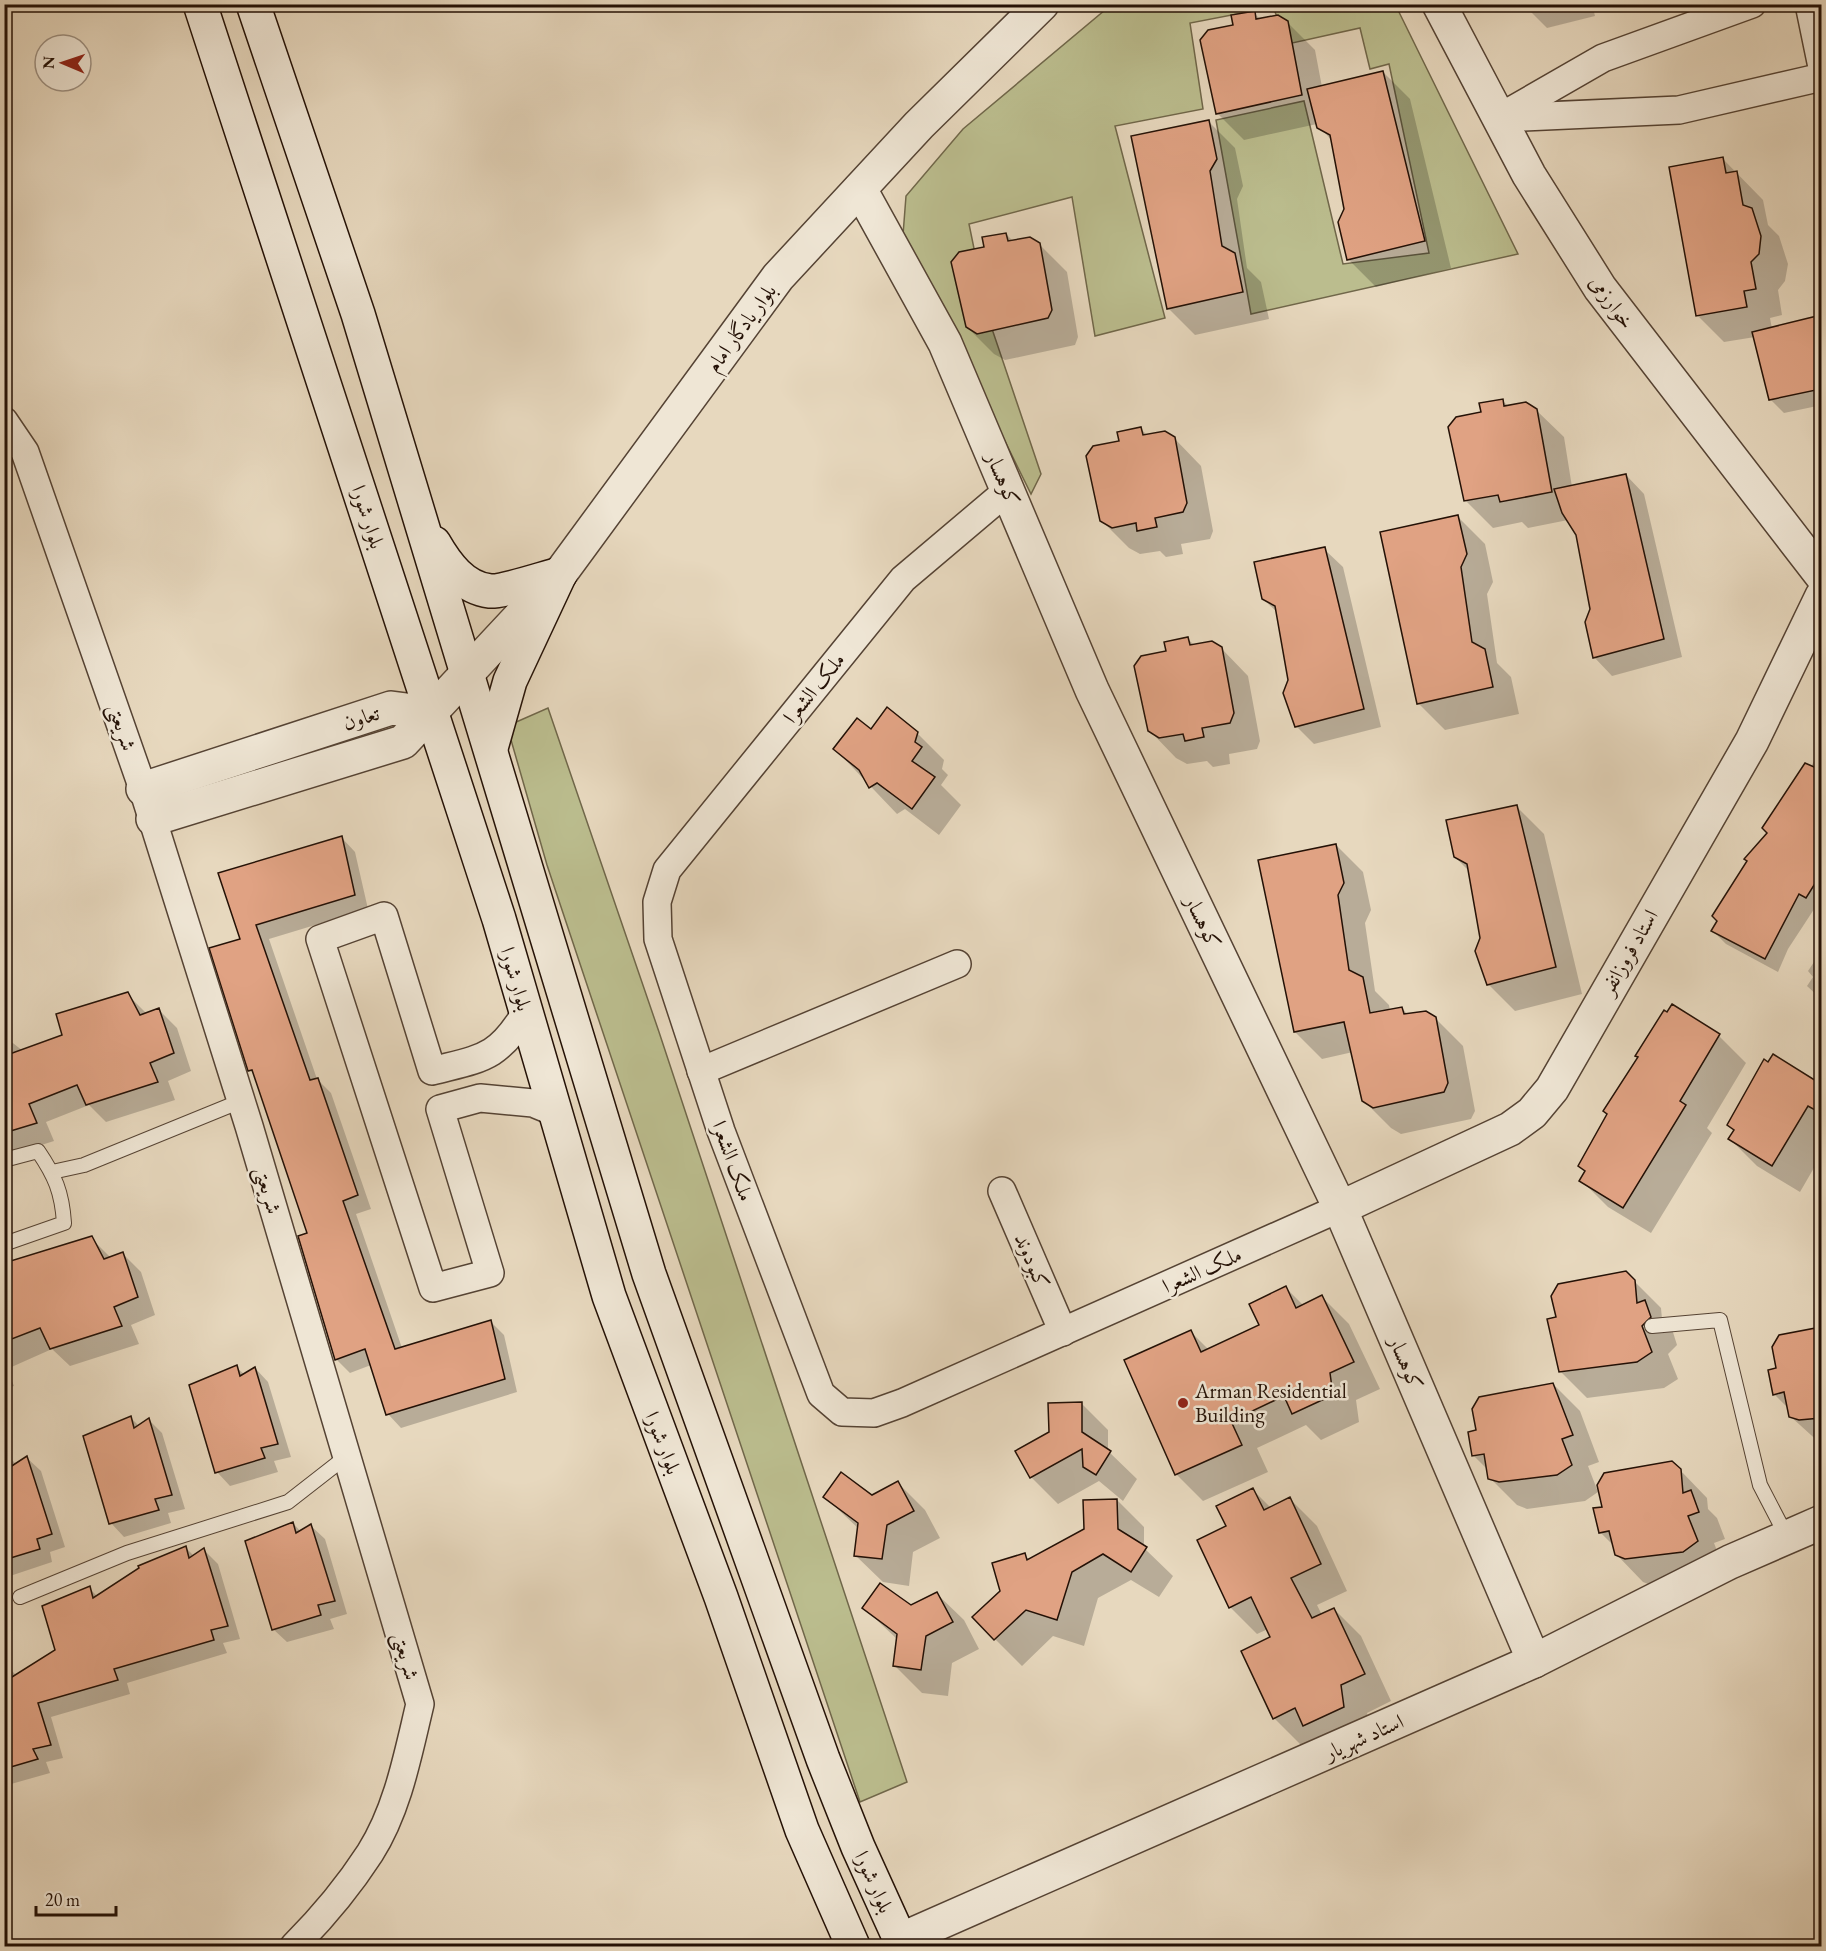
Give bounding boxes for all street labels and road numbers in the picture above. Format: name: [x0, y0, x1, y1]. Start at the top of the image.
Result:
street label: خوارزمی: [1584, 269, 1641, 334]
street label: بلوار یادگار امام: [699, 278, 786, 380]
street label: کوهسار: [979, 446, 1027, 510]
street label: بلوار شورا: [346, 482, 391, 552]
street label: ملک الشعرا: [777, 647, 850, 729]
street label: تعاون: [339, 699, 384, 736]
street label: شریعتی: [100, 700, 143, 755]
street label: کوهسار: [1178, 889, 1228, 953]
street label: استاد فروزانفر: [1592, 904, 1664, 1001]
street label: بلوار شورا: [495, 944, 538, 1014]
street label: ملک الشعرا: [706, 1117, 760, 1205]
street label: شریعتی: [247, 1163, 288, 1218]
street label: کبودوند: [1009, 1229, 1056, 1293]
street label: ملک الشعرا: [1158, 1240, 1246, 1299]
street label: کوهسار: [1382, 1330, 1430, 1394]
street label: بلوار شورا: [639, 1408, 688, 1478]
street label: شریعتی: [385, 1629, 426, 1683]
street label: استاد شهریار: [1318, 1707, 1408, 1768]
street label: بلوار شورا: [849, 1846, 900, 1917]

